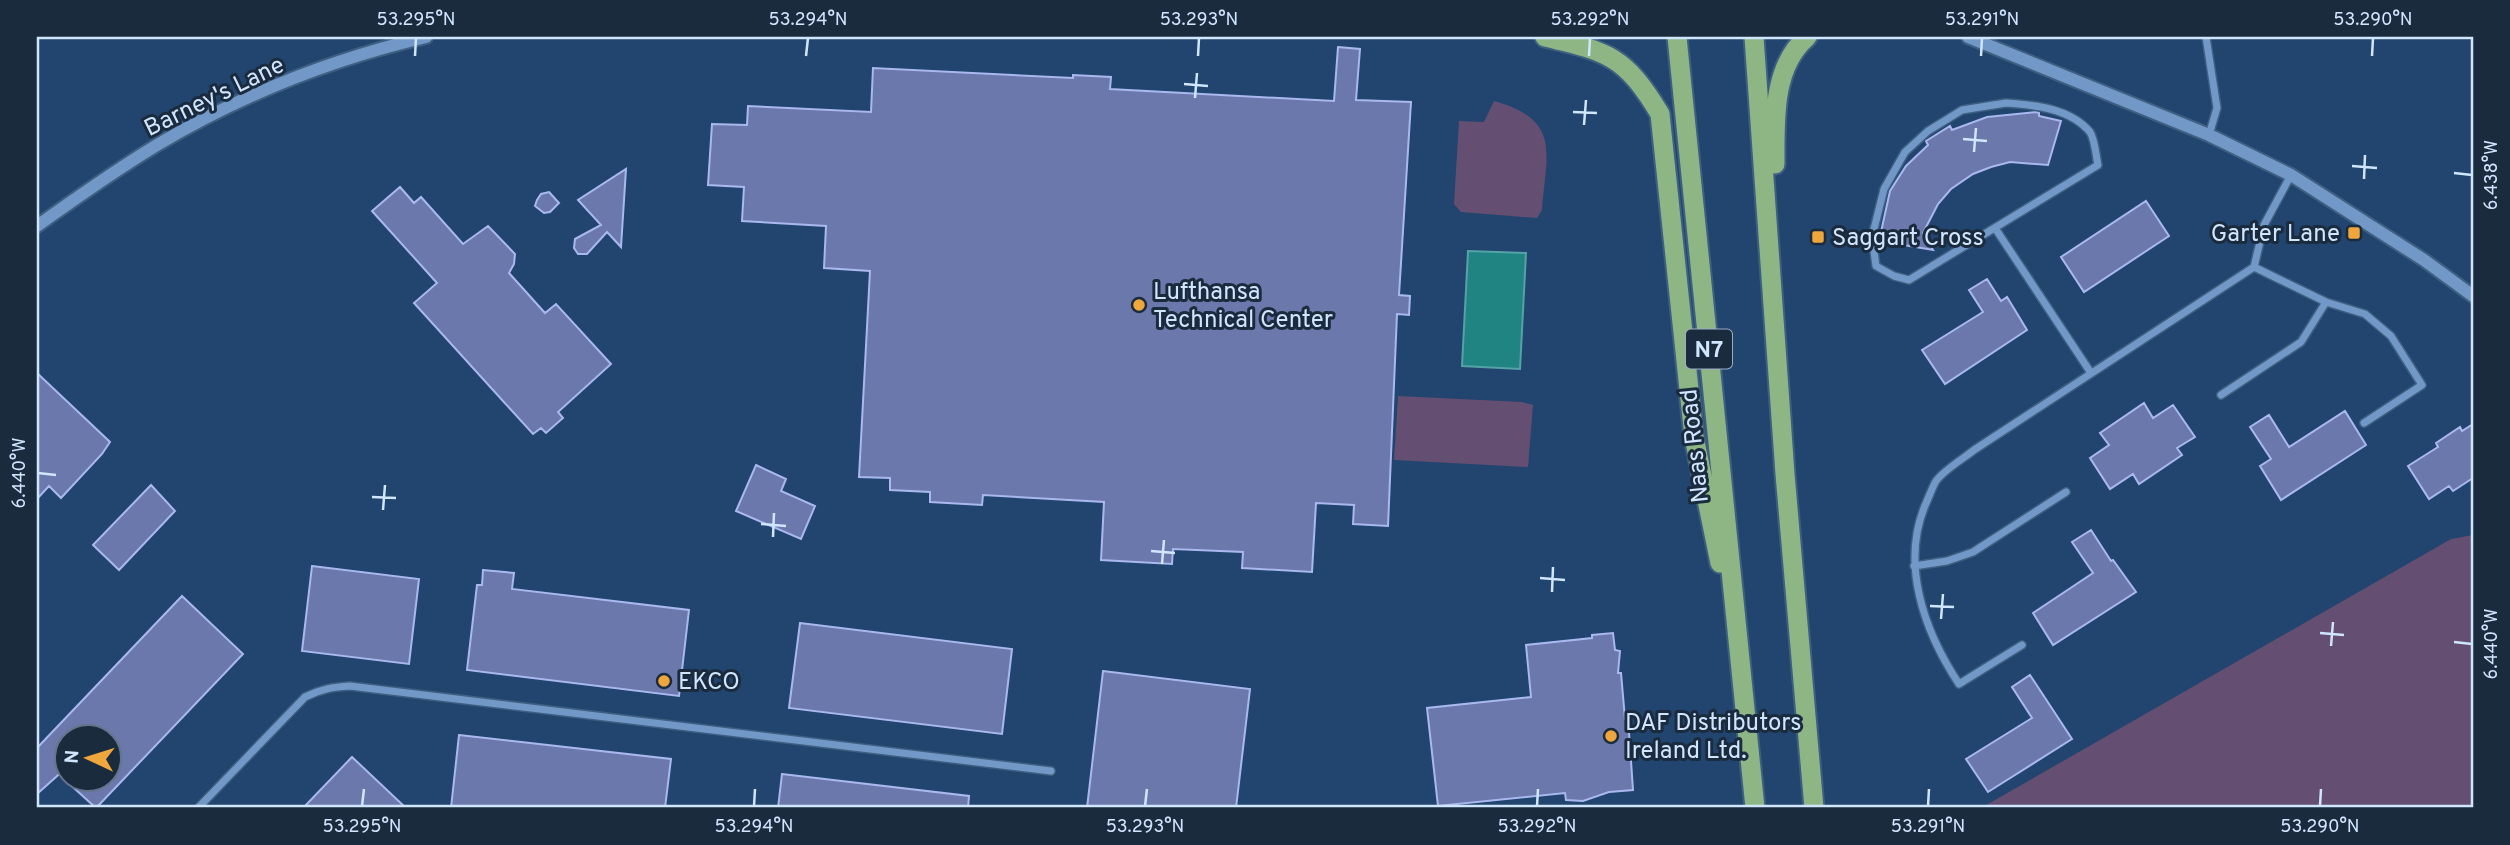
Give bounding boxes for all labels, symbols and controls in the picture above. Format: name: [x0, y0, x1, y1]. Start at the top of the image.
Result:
text: 53.295°N: [376, 9, 456, 32]
text: 53.294°N: [768, 9, 848, 32]
text: 53.293°N: [1160, 9, 1238, 32]
text: 53.292°N: [1551, 9, 1629, 32]
text: 53.291°N: [1945, 9, 2019, 32]
text: 53.290°N: [2333, 9, 2413, 32]
street label: Barney's Lane: [140, 51, 290, 145]
text: 6.438°W: [2481, 140, 2504, 210]
place label: Garter Lane: [2211, 220, 2340, 250]
place label: Saggart Cross: [1832, 224, 1984, 254]
marker: Garter Lane: [2346, 225, 2362, 241]
marker: Saggart Cross: [1810, 229, 1826, 245]
place label: Lufthansa Technical Center: [1153, 278, 1333, 336]
marker: Lufthansa Technical Center: [1131, 297, 1147, 313]
road number: N7: [1686, 330, 1732, 368]
street label: Naas Road: [1675, 387, 1717, 504]
text: 6.440°W: [9, 437, 32, 509]
text: 6.440°W: [2481, 608, 2504, 680]
place label: EKCO: [678, 668, 740, 698]
marker: EKCO: [656, 673, 672, 689]
place label: DAF Distributors Ireland Ltd.: [1625, 709, 1802, 767]
north arrow: [52, 722, 122, 792]
marker: DAF Distributors Ireland Ltd.: [1603, 728, 1619, 744]
text: N: [61, 749, 85, 765]
text: 53.295°N: [322, 816, 402, 839]
text: 53.294°N: [714, 816, 794, 839]
text: 53.293°N: [1106, 816, 1184, 839]
text: 53.292°N: [1498, 816, 1576, 839]
text: 53.291°N: [1891, 816, 1965, 839]
text: 53.290°N: [2280, 816, 2360, 839]

